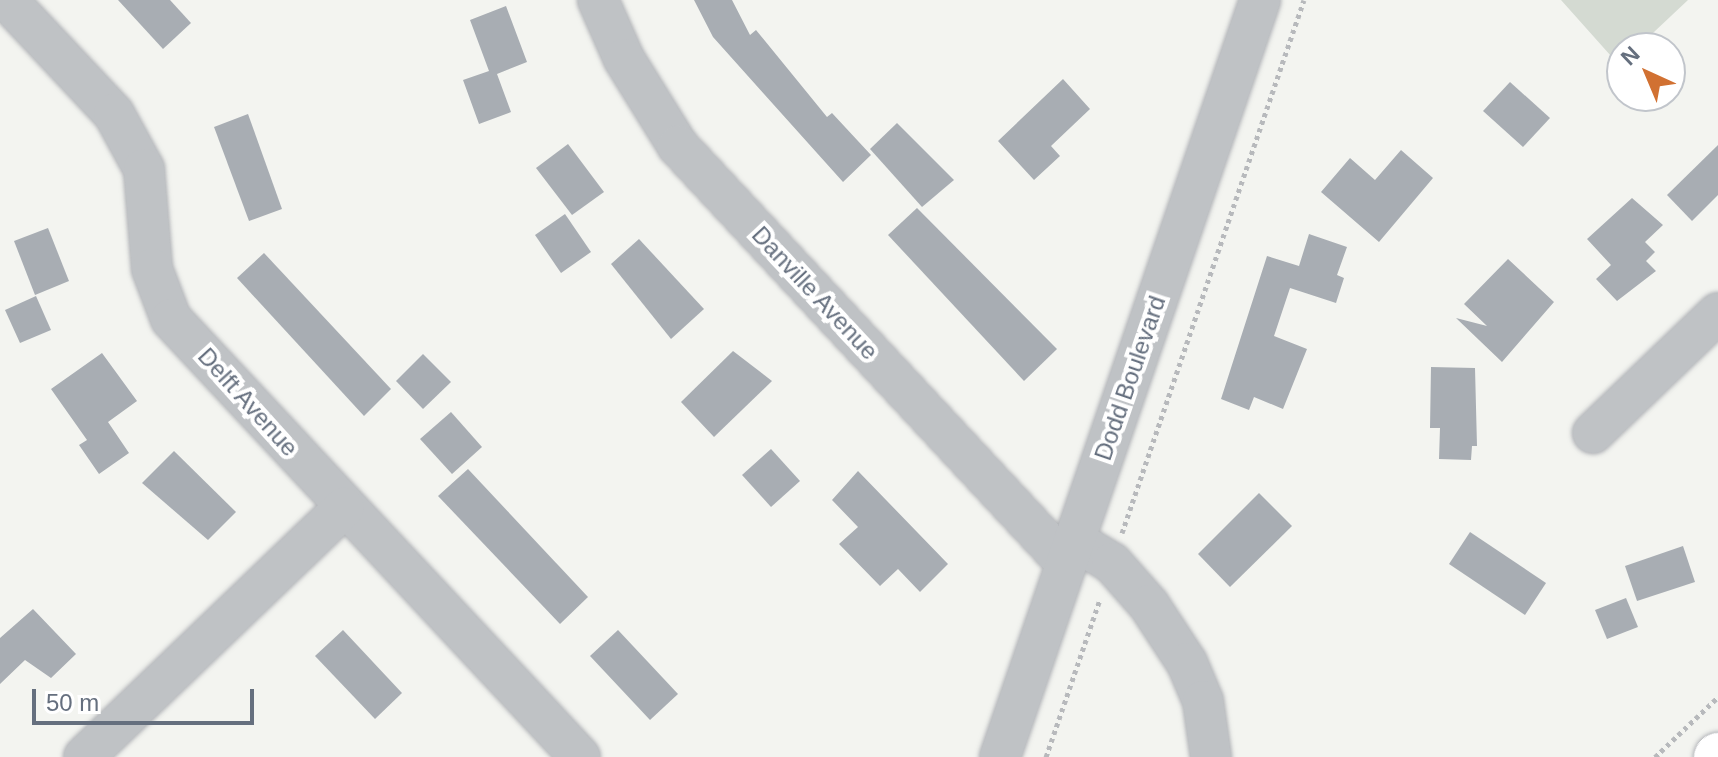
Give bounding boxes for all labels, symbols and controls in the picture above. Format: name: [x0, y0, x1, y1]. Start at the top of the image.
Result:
north arrow: [1606, 32, 1686, 112]
text: N: [1616, 41, 1645, 70]
street label: Danville Avenue: [745, 220, 885, 366]
street label: Dodd Boulevard: [1088, 292, 1172, 464]
street label: Delft Avenue: [191, 341, 305, 463]
scale bar: [36, 673, 258, 723]
text: 50 m: [46, 689, 99, 716]

